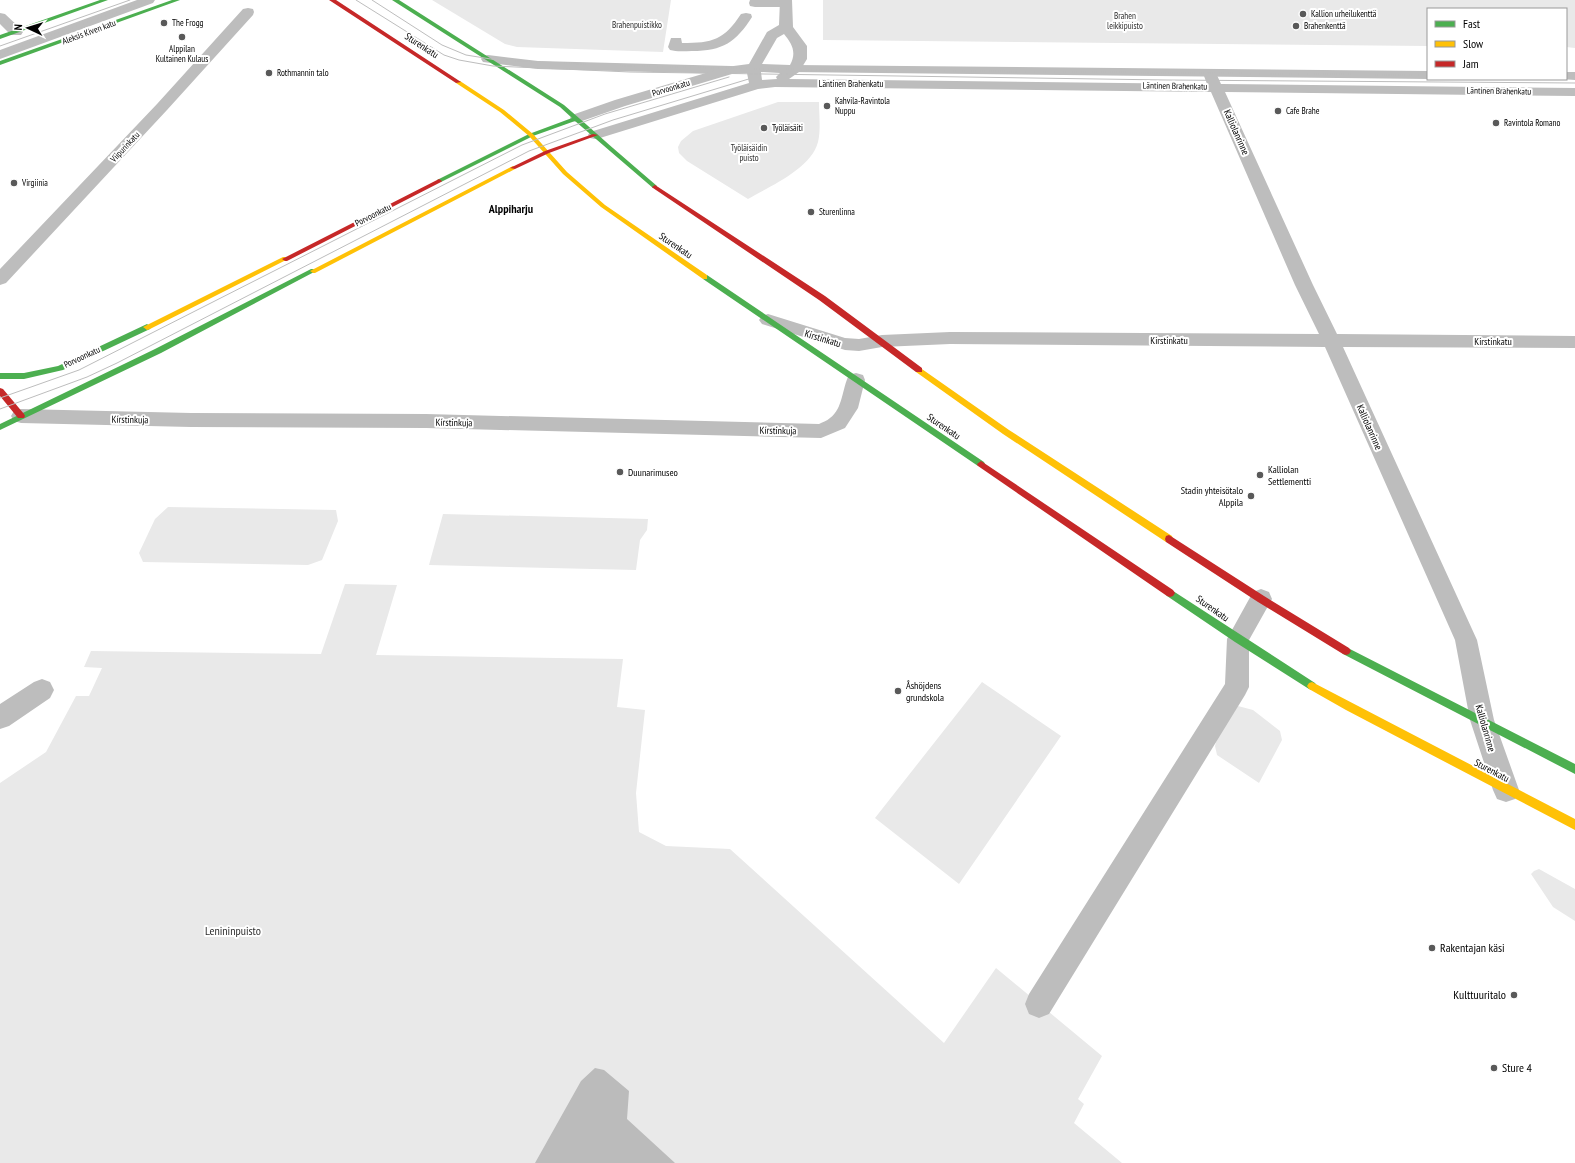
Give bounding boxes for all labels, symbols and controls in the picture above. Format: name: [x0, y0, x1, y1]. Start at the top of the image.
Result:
north arrow: [8, 8, 48, 48]
place label: Kallion urheilukenttä: [1311, 8, 1377, 19]
legend: [1427, 8, 1567, 80]
marker: Kallion urheilukenttä: [1298, 9, 1308, 19]
park label: Brahen leikkipuisto: [1107, 10, 1143, 31]
text: Fast: [1463, 16, 1481, 31]
street label: Aleksis Kiven katu: [60, 17, 117, 46]
place label: The Frogg: [172, 17, 204, 28]
marker: The Frogg: [159, 18, 169, 28]
park label: Brahenpuistikko: [612, 19, 662, 30]
place label: Brahenkenttä: [1304, 20, 1346, 31]
marker: Brahenkenttä: [1291, 21, 1301, 31]
text: N: [11, 24, 25, 31]
street label: Sturenkatu: [402, 30, 441, 61]
marker: Alppilan Kultainen Kulaus: [177, 32, 187, 42]
text: Slow: [1463, 36, 1484, 51]
place label: Alppilan Kultainen Kulaus: [156, 43, 208, 64]
text: Jam: [1462, 56, 1479, 71]
place label: Rothmannin talo: [277, 67, 329, 78]
marker: Rothmannin talo: [264, 68, 274, 78]
street label: Porvoonkatu: [651, 77, 691, 98]
street label: Läntinen Brahenkatu: [819, 78, 883, 89]
street label: Läntinen Brahenkatu: [1143, 79, 1208, 92]
street label: Läntinen Brahenkatu: [1467, 84, 1532, 97]
place label: Kahvila-Ravintola Nuppu: [835, 95, 890, 116]
marker: Kahvila-Ravintola Nuppu: [822, 101, 832, 111]
place label: Cafe Brahe: [1286, 105, 1320, 116]
marker: Cafe Brahe: [1273, 106, 1283, 116]
street label: Kalliolanrinne: [1221, 107, 1252, 157]
place label: Ravintola Romano: [1504, 117, 1560, 128]
marker: Ravintola Romano: [1491, 118, 1501, 128]
place label: Työläisäiti: [772, 122, 803, 133]
marker: Työläisäiti: [759, 123, 769, 133]
street label: Viipurinkatu: [107, 129, 142, 165]
park label: Työläisäidin puisto: [731, 142, 767, 163]
place label: Virgiinia: [21, 177, 48, 188]
marker: Virgiinia: [9, 178, 19, 188]
street label: Porvoonkatu: [353, 201, 393, 228]
district label: Alppiharju: [488, 201, 533, 216]
place label: Sturenlinna: [819, 206, 855, 217]
marker: Sturenlinna: [806, 207, 816, 217]
street label: Sturenkatu: [656, 230, 695, 261]
street label: Kirstinkatu: [803, 327, 843, 350]
street label: Kirstinkatu: [1150, 334, 1188, 347]
street label: Kirstinkatu: [1474, 335, 1512, 348]
street label: Porvoonkatu: [62, 343, 102, 370]
street label: Kalliolanrinne: [1354, 402, 1385, 452]
street label: Sturenkatu: [924, 411, 963, 442]
street label: Kirstinkuja: [111, 413, 149, 426]
street label: Kirstinkuja: [435, 416, 473, 429]
street label: Kirstinkuja: [759, 424, 797, 437]
place label: Kalliolan Settlementti: [1268, 463, 1311, 488]
place label: Duunarimuseo: [628, 466, 678, 479]
marker: Duunarimuseo: [615, 467, 625, 477]
marker: Kalliolan Settlementti: [1255, 470, 1265, 480]
place label: Stadin yhteisötalo Alppila: [1181, 484, 1243, 509]
marker: Stadin yhteisötalo Alppila: [1246, 491, 1256, 501]
street label: Sturenkatu: [1194, 592, 1232, 625]
place label: Åshöjdens grundskola: [906, 679, 944, 704]
marker: Åshöjdens grundskola: [893, 686, 903, 696]
street label: Kalliolanrinne: [1473, 703, 1498, 753]
street label: Sturenkatu: [1472, 756, 1511, 785]
park label: Lenininpuisto: [205, 923, 261, 938]
place label: Rakentajan käsi: [1440, 940, 1505, 955]
marker: Rakentajan käsi: [1427, 943, 1437, 953]
place label: Kulttuuritalo: [1453, 987, 1506, 1002]
marker: Kulttuuritalo: [1509, 990, 1519, 1000]
place label: Sture 4: [1502, 1060, 1532, 1075]
marker: Sture 4: [1489, 1063, 1499, 1073]

